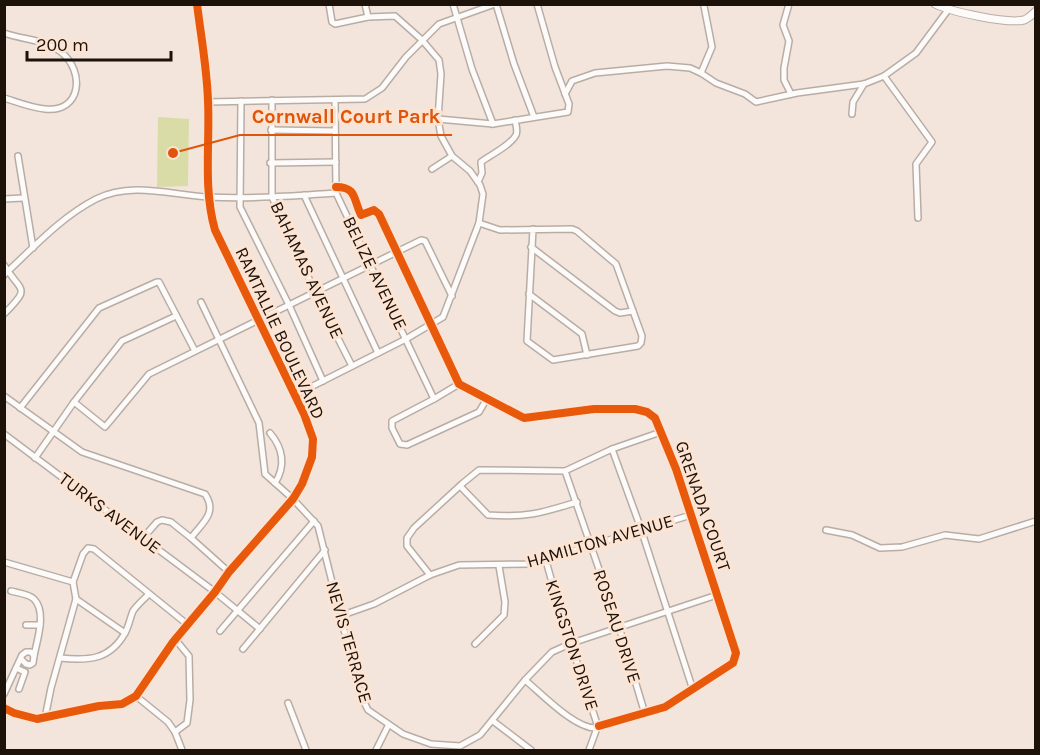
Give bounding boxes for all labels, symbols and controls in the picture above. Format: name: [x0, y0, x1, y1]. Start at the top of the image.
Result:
scale bar: [27, 24, 171, 62]
text: 200 m: [36, 34, 89, 56]
callout: Cornwall Court Park: [240, 97, 452, 135]
text: Cornwall Court Park: [252, 105, 441, 128]
street label: BAHAMAS AVENUE: [266, 198, 348, 342]
street label: BELIZE AVENUE: [338, 212, 412, 334]
street label: RAMTALLIE BOULEVARD: [230, 243, 330, 423]
street label: GRENADA COURT: [670, 438, 736, 574]
street label: TURKS AVENUE: [55, 467, 165, 559]
street label: HAMILTON AVENUE: [524, 510, 676, 572]
street label: ROSEAU DRIVE: [588, 566, 646, 686]
street label: KINGSTON DRIVE: [540, 577, 604, 713]
street label: NEVIS TERRACE: [321, 579, 377, 705]

